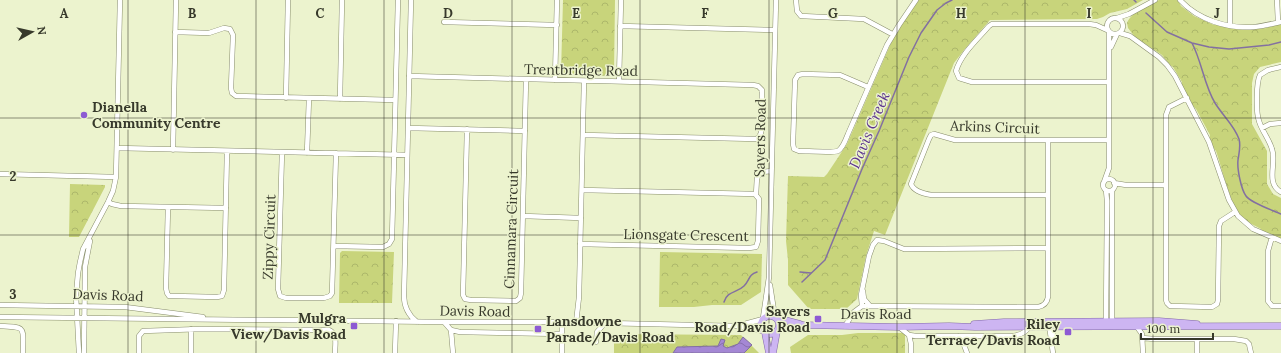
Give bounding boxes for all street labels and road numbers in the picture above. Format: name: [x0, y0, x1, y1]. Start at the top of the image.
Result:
street label: Trentbridge Road: [524, 60, 638, 80]
street label: Sayers Road: [750, 99, 770, 177]
street label: Arkins Circuit: [949, 116, 1041, 138]
street label: Cinnamara Circuit: [500, 168, 522, 289]
street label: Zippy Circuit: [259, 194, 280, 280]
street label: Lionsgate Crescent: [623, 225, 749, 245]
street label: Davis Road: [72, 285, 144, 305]
street label: Davis Road: [439, 301, 511, 321]
street label: Davis Road: [840, 305, 912, 323]

